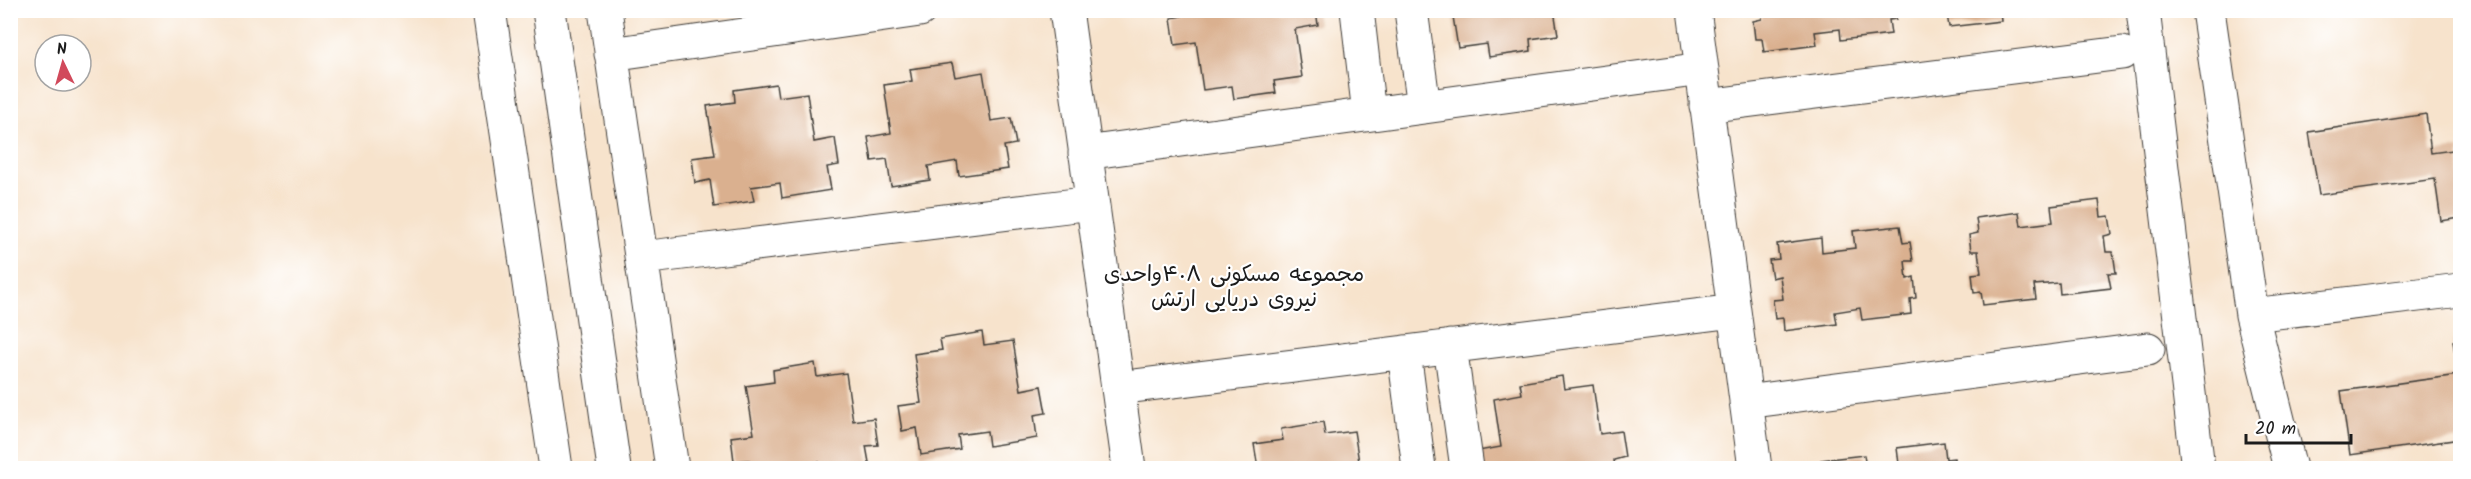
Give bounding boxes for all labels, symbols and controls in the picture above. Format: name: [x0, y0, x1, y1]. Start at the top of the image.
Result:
north arrow: [33, 33, 93, 93]
text: N: [56, 37, 68, 62]
district label: مجموعه مسکونی ۴۰۸واحدی نیروی دریایی ارتش: [1104, 258, 1364, 318]
scale bar: [2246, 407, 2351, 445]
text: 20 m: [2255, 415, 2296, 444]

